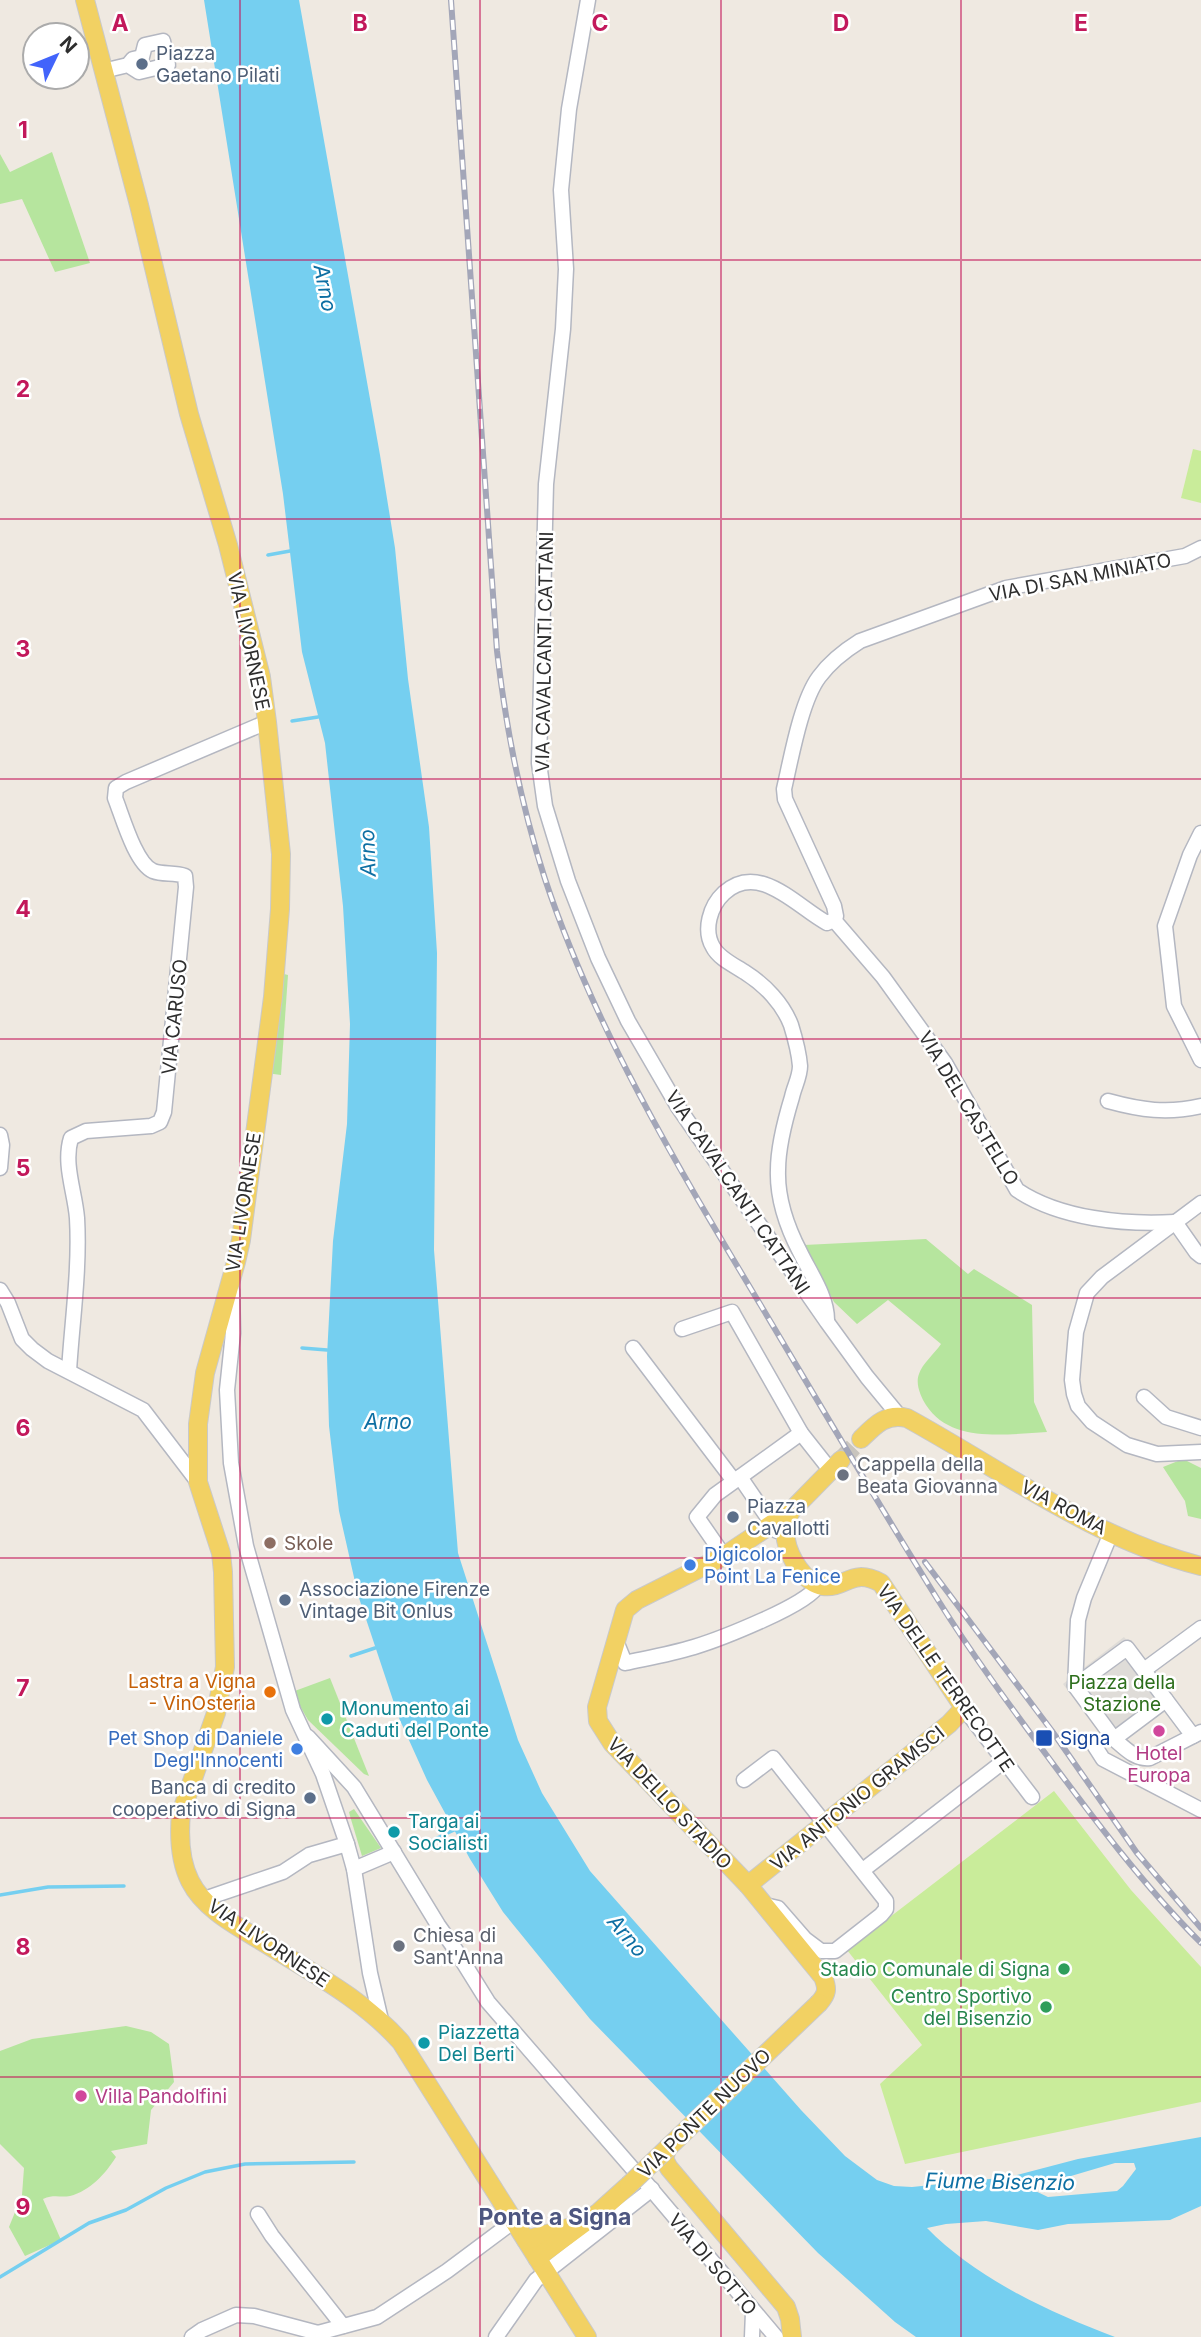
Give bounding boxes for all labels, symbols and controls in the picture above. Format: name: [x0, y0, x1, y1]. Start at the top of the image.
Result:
text: A: [111, 9, 129, 37]
text: B: [352, 9, 368, 37]
text: C: [591, 9, 609, 37]
text: D: [833, 9, 849, 37]
text: E: [1074, 9, 1088, 37]
north arrow: [21, 21, 91, 91]
text: N: [55, 32, 81, 58]
place label: Piazza Gaetano Pilati: [156, 42, 280, 87]
marker: Piazza Gaetano Pilati: [134, 56, 150, 72]
text: 1: [18, 116, 28, 144]
water label: Arno: [308, 261, 342, 314]
text: 2: [16, 375, 30, 403]
street label: VIA CAVALCANTI CATTANI: [531, 531, 558, 773]
street label: VIA DI SAN MINIATO: [987, 549, 1173, 606]
street label: VIA LIVORNESE: [223, 570, 274, 713]
text: 3: [16, 635, 30, 663]
water label: Arno: [354, 829, 381, 878]
text: 4: [15, 895, 31, 923]
street label: VIA CARUSO: [157, 958, 192, 1076]
street label: VIA DEL CASTELLO: [913, 1027, 1024, 1190]
street label: VIA CAVALCANTI CATTANI: [661, 1086, 815, 1299]
street label: VIA LIVORNESE: [221, 1131, 266, 1274]
text: 5: [16, 1154, 30, 1182]
water label: Arno: [363, 1409, 412, 1434]
text: 6: [16, 1414, 30, 1442]
place label: Cappella della Beata Giovanna: [857, 1453, 998, 1498]
marker: Cappella della Beata Giovanna: [835, 1467, 851, 1483]
street label: VIA ROMA: [1017, 1475, 1111, 1540]
place label: Piazza Cavallotti: [747, 1495, 830, 1540]
marker: Piazza Cavallotti: [725, 1509, 741, 1525]
place label: Skole: [284, 1532, 333, 1555]
marker: Skole: [262, 1535, 278, 1551]
place label: Digicolor Point La Fenice: [704, 1543, 841, 1588]
marker: Digicolor Point La Fenice: [682, 1557, 698, 1573]
place label: Associazione Firenze Vintage Bit Onlus: [299, 1578, 490, 1623]
street label: VIA DELLE TERRECOTTE: [872, 1580, 1019, 1776]
marker: Associazione Firenze Vintage Bit Onlus: [277, 1592, 293, 1608]
place label: Lastra a Vigna - VinOsteria: [128, 1670, 256, 1715]
park label: Piazza della Stazione: [1069, 1671, 1176, 1716]
text: 7: [16, 1674, 30, 1702]
marker: Lastra a Vigna - VinOsteria: [262, 1684, 278, 1700]
place label: Monumento ai Caduti del Ponte: [341, 1697, 489, 1742]
marker: Monumento ai Caduti del Ponte: [319, 1711, 335, 1727]
street label: VIA ANTONIO GRAMSCI: [766, 1721, 949, 1876]
marker: Hotel Europa: [1151, 1723, 1167, 1739]
place label: Pet Shop di Daniele Degl'Innocenti: [108, 1727, 283, 1772]
place label: Signa: [1060, 1727, 1110, 1750]
marker: Signa: [1034, 1728, 1054, 1748]
street label: VIA DELLO STADIO: [603, 1733, 737, 1874]
marker: Pet Shop di Daniele Degl'Innocenti: [289, 1741, 305, 1757]
place label: Hotel Europa: [1127, 1742, 1191, 1787]
place label: Banca di credito cooperativo di Signa: [112, 1776, 296, 1821]
marker: Banca di credito cooperativo di Signa: [302, 1790, 318, 1806]
place label: Targa ai Socialisti: [408, 1810, 488, 1855]
marker: Targa ai Socialisti: [386, 1824, 402, 1840]
street label: VIA LIVORNESE: [204, 1894, 334, 1992]
water label: Arno: [602, 1909, 652, 1962]
place label: Chiesa di Sant'Anna: [413, 1924, 504, 1969]
text: 8: [16, 1933, 30, 1961]
marker: Chiesa di Sant'Anna: [391, 1938, 407, 1954]
place label: Stadio Comunale di Signa: [820, 1958, 1050, 1981]
marker: Stadio Comunale di Signa: [1056, 1961, 1072, 1977]
place label: Centro Sportivo del Bisenzio: [891, 1985, 1032, 2030]
marker: Centro Sportivo del Bisenzio: [1038, 1999, 1054, 2015]
place label: Piazzetta Del Berti: [438, 2021, 520, 2066]
marker: Piazzetta Del Berti: [416, 2035, 432, 2051]
street label: VIA PONTE NUOVO: [633, 2044, 776, 2183]
place label: Villa Pandolfini: [95, 2085, 227, 2108]
marker: Villa Pandolfini: [73, 2088, 89, 2104]
water label: Fiume Bisenzio: [925, 2168, 1075, 2195]
text: 9: [16, 2193, 30, 2221]
district label: Ponte a Signa: [479, 2203, 631, 2231]
street label: VIA DI SOTTO: [663, 2209, 762, 2320]

